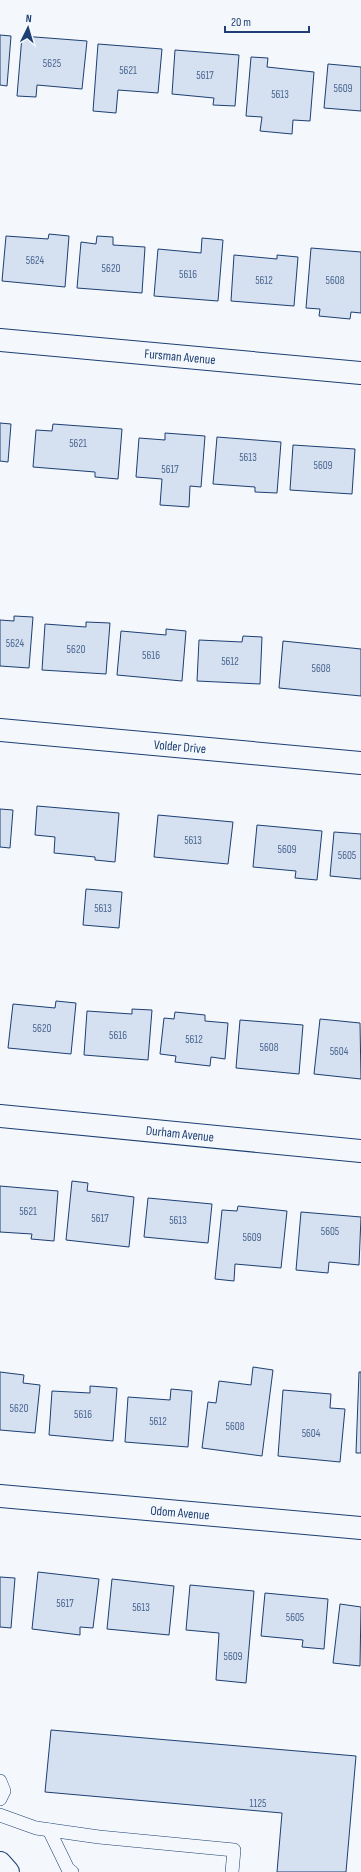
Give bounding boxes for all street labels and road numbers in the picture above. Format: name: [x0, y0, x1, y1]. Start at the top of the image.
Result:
street label: Fursman Avenue: [144, 346, 216, 368]
street label: Volder Drive: [153, 737, 207, 757]
street label: Durham Avenue: [145, 1122, 215, 1146]
street label: Odom Avenue: [150, 1502, 210, 1524]

